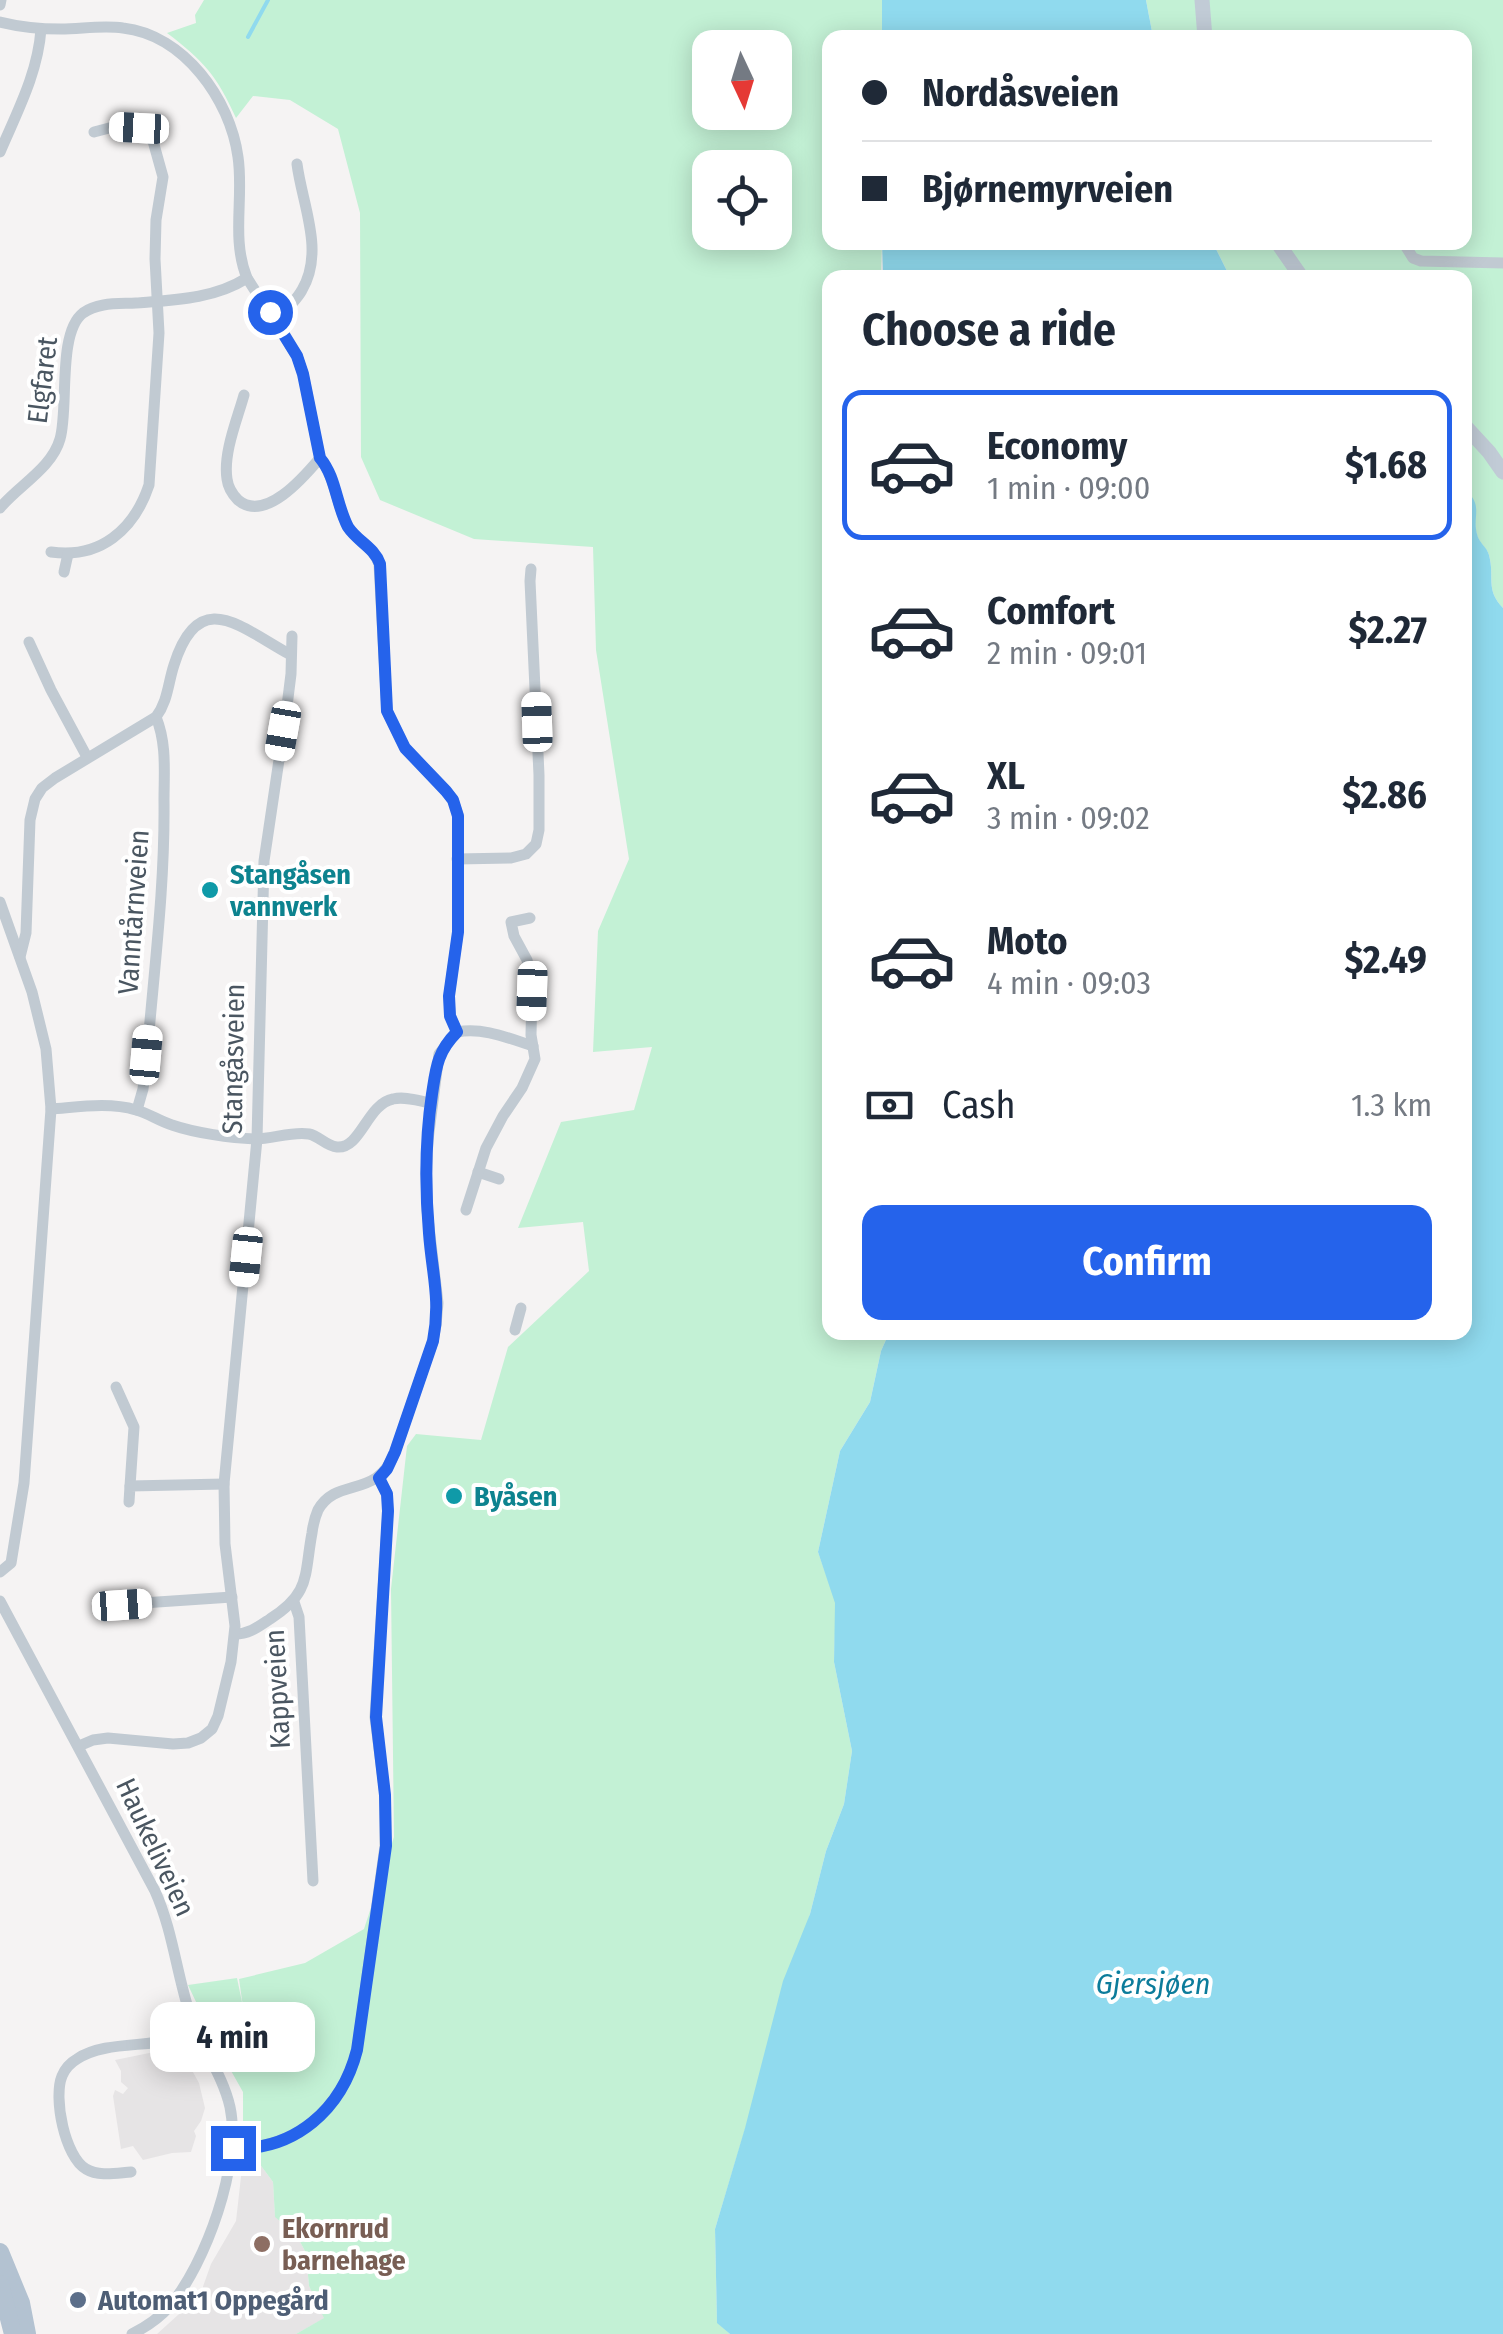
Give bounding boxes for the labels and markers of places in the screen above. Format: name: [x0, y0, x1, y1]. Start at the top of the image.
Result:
place label: Stangåsen vannverk: [229, 858, 351, 923]
marker: Stangåsen vannverk: [199, 879, 221, 901]
place label: Byåsen: [474, 1480, 557, 1513]
marker: Byåsen: [443, 1485, 465, 1507]
place label: Ekornrud barnehage: [282, 2212, 406, 2277]
marker: Ekornrud barnehage: [251, 2233, 273, 2255]
place label: Automat1 Oppegård: [97, 2284, 329, 2317]
marker: Automat1 Oppegård: [67, 2289, 89, 2311]

